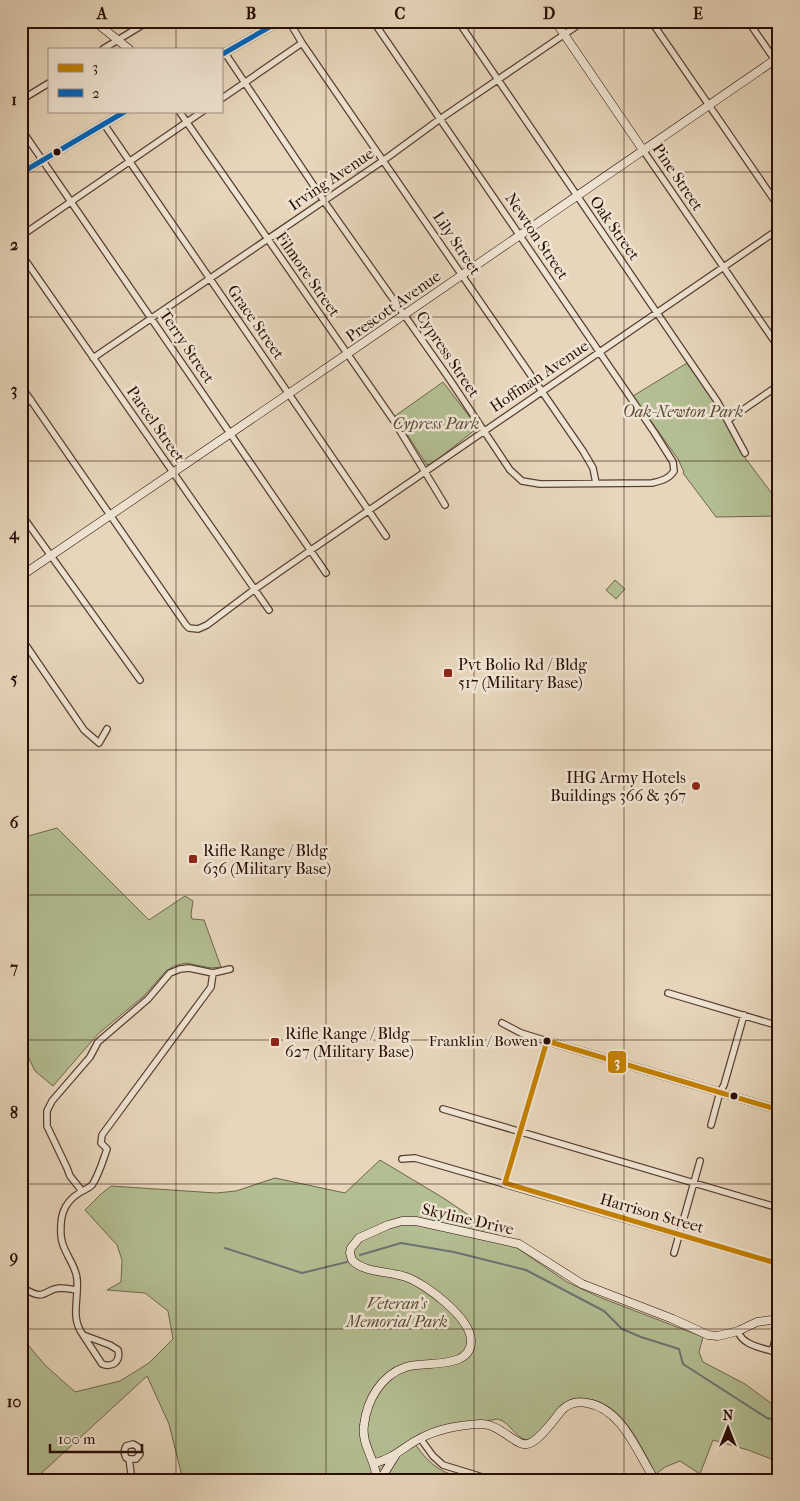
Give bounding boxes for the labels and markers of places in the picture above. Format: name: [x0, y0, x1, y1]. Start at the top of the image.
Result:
unlabelled marker: [52, 147, 62, 157]
place label: Pvt Bolio Rd / Bldg 517 (Military Base): [458, 655, 587, 692]
marker: Pvt Bolio Rd / Bldg 517 (Military Base): [442, 667, 454, 679]
place label: IHG Army Hotels Buildings 366 & 367: [550, 768, 686, 805]
marker: IHG Army Hotels Buildings 366 & 367: [690, 780, 702, 792]
place label: Rifle Range / Bldg 636 (Military Base): [203, 841, 331, 878]
marker: Rifle Range / Bldg 636 (Military Base): [187, 853, 199, 865]
place label: Rifle Range / Bldg 627 (Military Base): [285, 1024, 414, 1061]
place label: Franklin / Bowen: [429, 1032, 538, 1050]
marker: Rifle Range / Bldg 627 (Military Base): [269, 1036, 281, 1048]
marker: Franklin / Bowen: [542, 1036, 552, 1046]
unlabelled marker: [729, 1091, 739, 1101]

